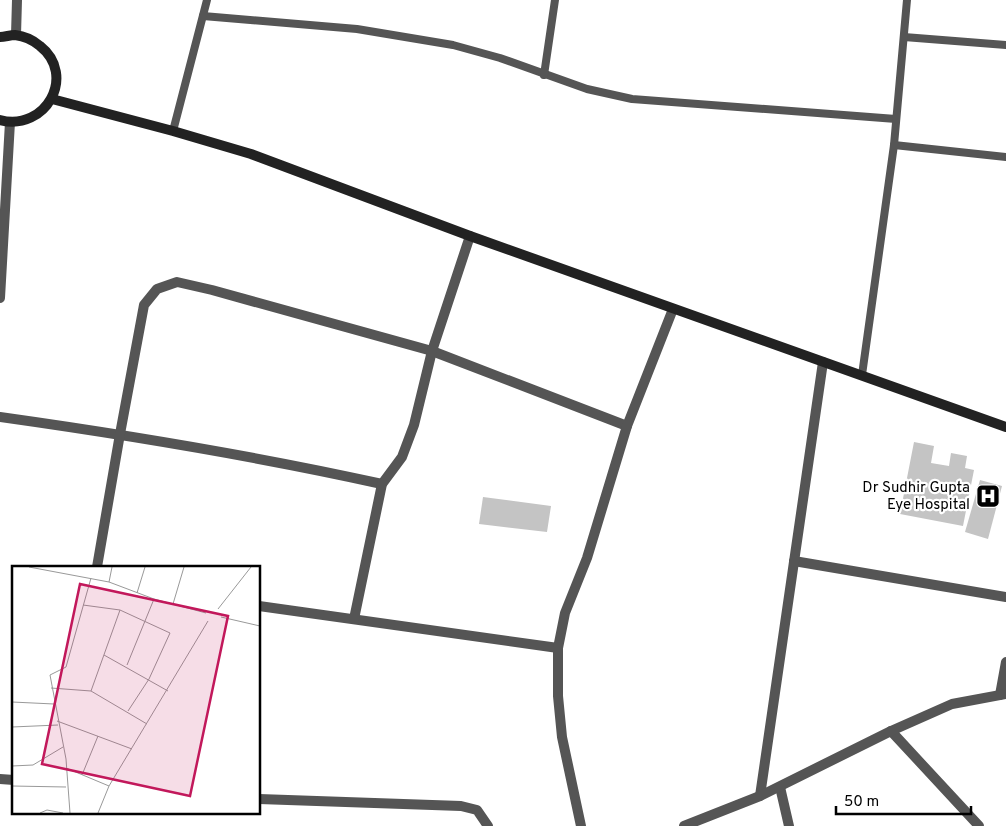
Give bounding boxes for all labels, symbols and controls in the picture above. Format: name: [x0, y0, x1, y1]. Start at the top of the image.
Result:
place label: Dr Sudhir Gupta Eye Hospital: [862, 479, 970, 515]
hospital icon: Dr Sudhir Gupta Eye Hospital: [975, 483, 1001, 509]
inset map: [12, 566, 260, 814]
scale bar: [836, 784, 971, 816]
text: 50 m: [844, 793, 879, 812]

